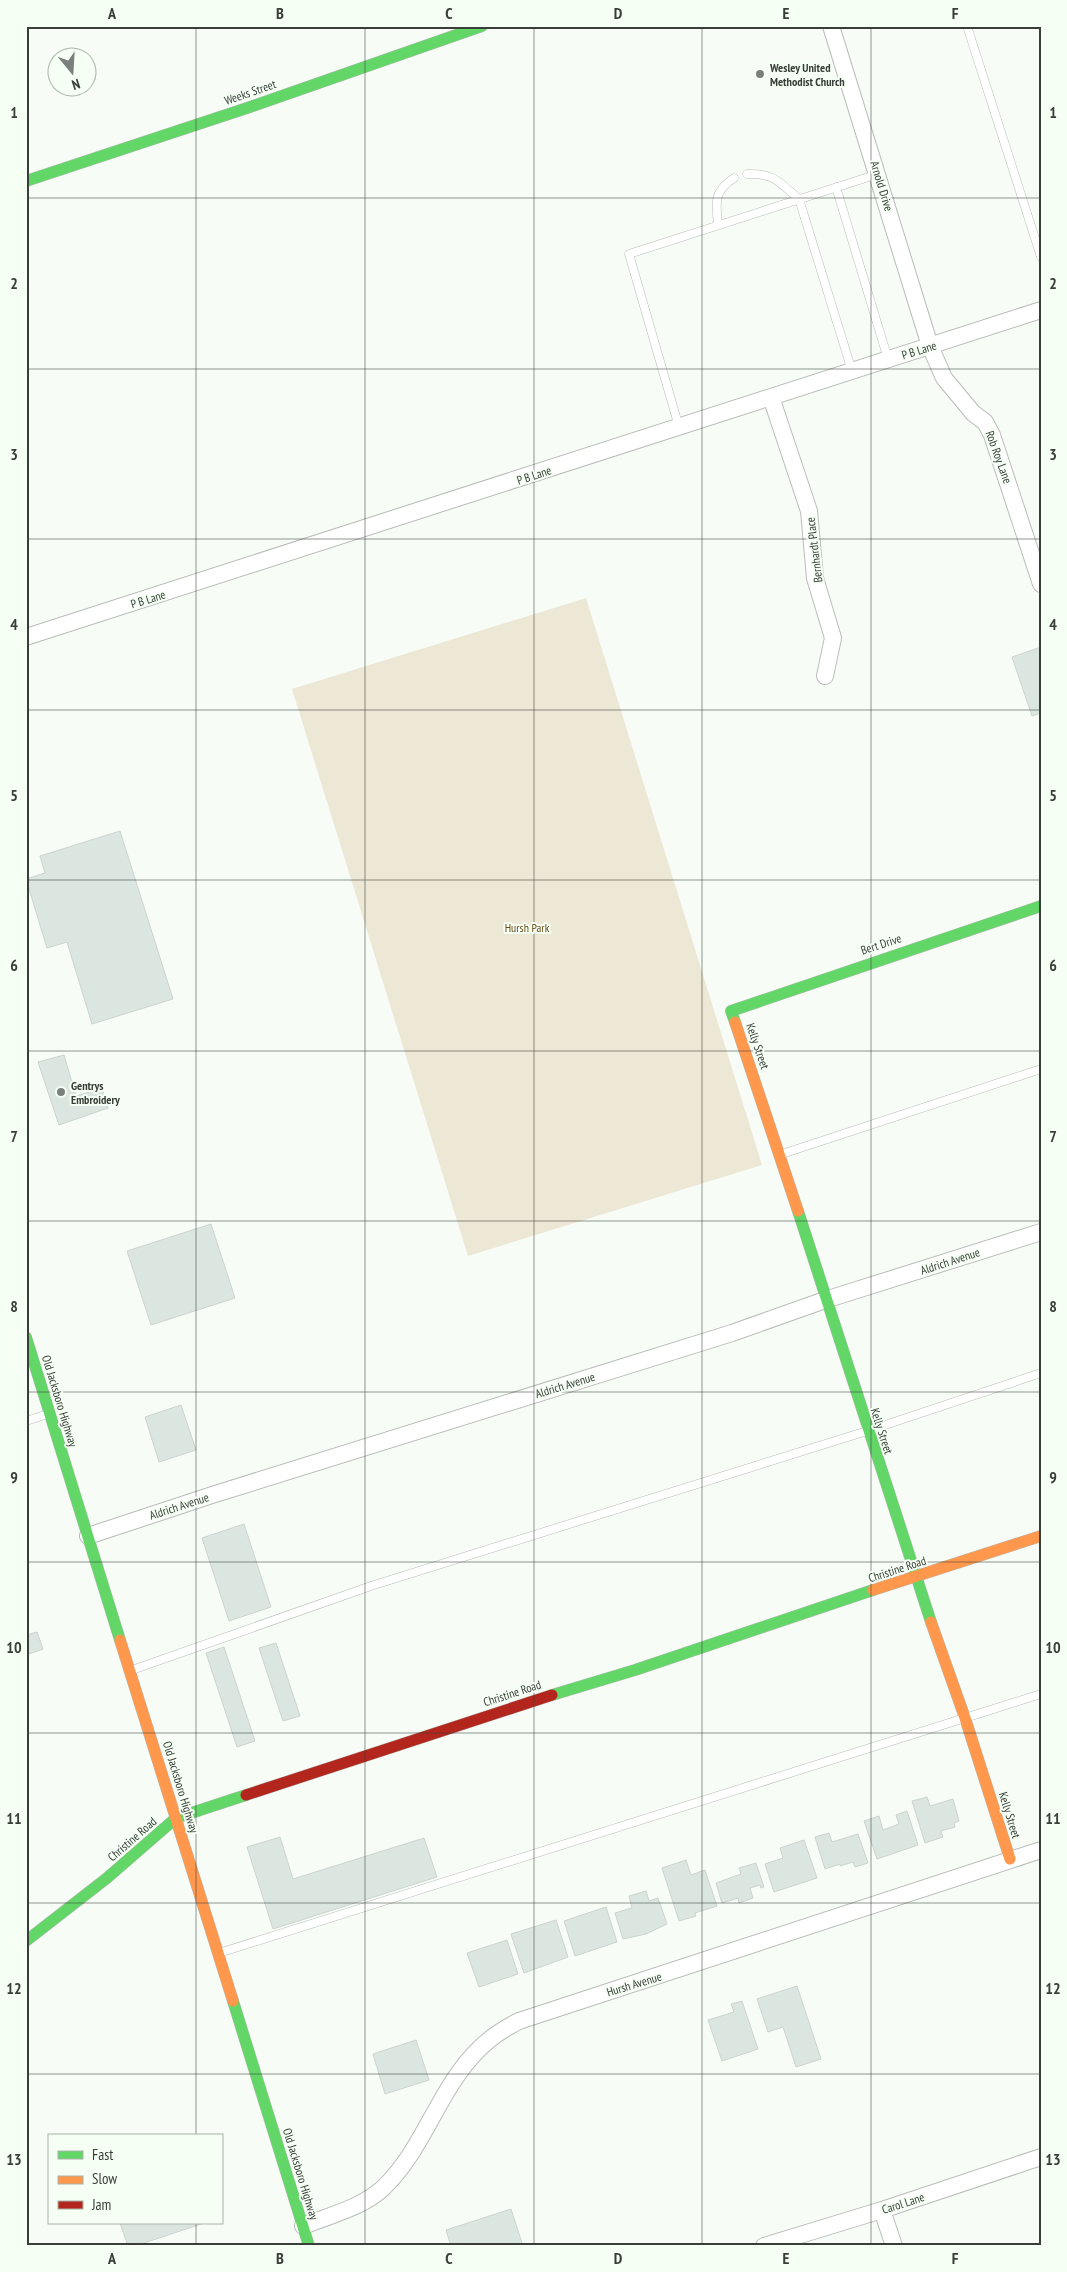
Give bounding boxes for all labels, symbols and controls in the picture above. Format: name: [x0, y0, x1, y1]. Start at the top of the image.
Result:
text: A: [107, 3, 117, 23]
text: B: [276, 3, 284, 23]
text: C: [445, 3, 453, 23]
text: D: [614, 3, 623, 23]
text: E: [783, 3, 790, 23]
text: F: [952, 3, 959, 23]
north arrow: [48, 48, 98, 98]
place label: Wesley United Methodist Church: [769, 60, 845, 89]
marker: Wesley United Methodist Church: [754, 68, 766, 80]
text: N: [70, 75, 82, 94]
street label: Weeks Street: [222, 76, 278, 108]
text: 1: [10, 102, 18, 122]
text: 1: [1049, 102, 1057, 122]
street label: Arnold Drive: [867, 159, 897, 213]
text: 2: [10, 273, 18, 293]
text: 2: [1049, 273, 1057, 293]
street label: P B Lane: [900, 338, 938, 362]
street label: Rob Roy Lane: [983, 429, 1015, 486]
text: 3: [10, 444, 18, 464]
text: 3: [1049, 444, 1057, 464]
street label: P B Lane: [515, 462, 553, 488]
street label: Bernhardt Place: [803, 516, 825, 583]
street label: P B Lane: [129, 587, 167, 611]
text: 4: [10, 614, 18, 634]
text: 4: [1049, 614, 1057, 634]
text: 5: [10, 785, 18, 805]
text: 5: [1049, 785, 1057, 805]
park label: Hursh Park: [505, 920, 550, 935]
street label: Bert Drive: [859, 930, 903, 958]
text: 6: [10, 955, 18, 975]
text: 6: [1049, 955, 1057, 975]
street label: Kelly Street: [743, 1021, 773, 1072]
place label: Gentrys Embroidery: [71, 1078, 120, 1107]
marker: Gentrys Embroidery: [55, 1086, 67, 1098]
text: 7: [10, 1126, 18, 1146]
text: 7: [1049, 1126, 1057, 1146]
street label: Aldrich Avenue: [918, 1244, 982, 1278]
text: 8: [10, 1296, 18, 1316]
text: 8: [1049, 1296, 1057, 1316]
street label: Old Jacksboro Highway: [39, 1353, 81, 1449]
street label: Aldrich Avenue: [533, 1369, 597, 1401]
street label: Kelly Street: [868, 1406, 897, 1457]
text: 9: [10, 1467, 18, 1487]
text: 9: [1049, 1467, 1057, 1487]
street label: Aldrich Avenue: [147, 1489, 211, 1523]
street label: Christine Road: [866, 1553, 928, 1585]
text: 10: [6, 1637, 22, 1657]
text: 10: [1045, 1637, 1061, 1657]
street label: Christine Road: [481, 1677, 543, 1709]
street label: Old Jacksboro Highway: [160, 1739, 202, 1835]
street label: Kelly Street: [996, 1790, 1024, 1841]
text: 11: [6, 1808, 22, 1828]
text: 11: [1045, 1808, 1061, 1828]
street label: Christine Road: [104, 1814, 160, 1864]
street label: Hursh Avenue: [605, 1969, 663, 1999]
text: 12: [6, 1978, 22, 1998]
text: 12: [1045, 1978, 1061, 1998]
street label: Old Jacksboro Highway: [280, 2126, 322, 2222]
legend: [48, 2134, 222, 2224]
text: Fast: [92, 2145, 113, 2164]
text: 13: [6, 2149, 22, 2169]
text: 13: [1045, 2149, 1061, 2169]
text: Slow: [92, 2169, 117, 2188]
street label: Carol Lane: [880, 2189, 926, 2217]
text: Jam: [91, 2195, 111, 2214]
text: A: [107, 2248, 117, 2268]
text: B: [276, 2248, 284, 2268]
text: C: [445, 2248, 453, 2268]
text: D: [614, 2248, 623, 2268]
text: E: [783, 2248, 790, 2268]
text: F: [952, 2248, 959, 2268]

